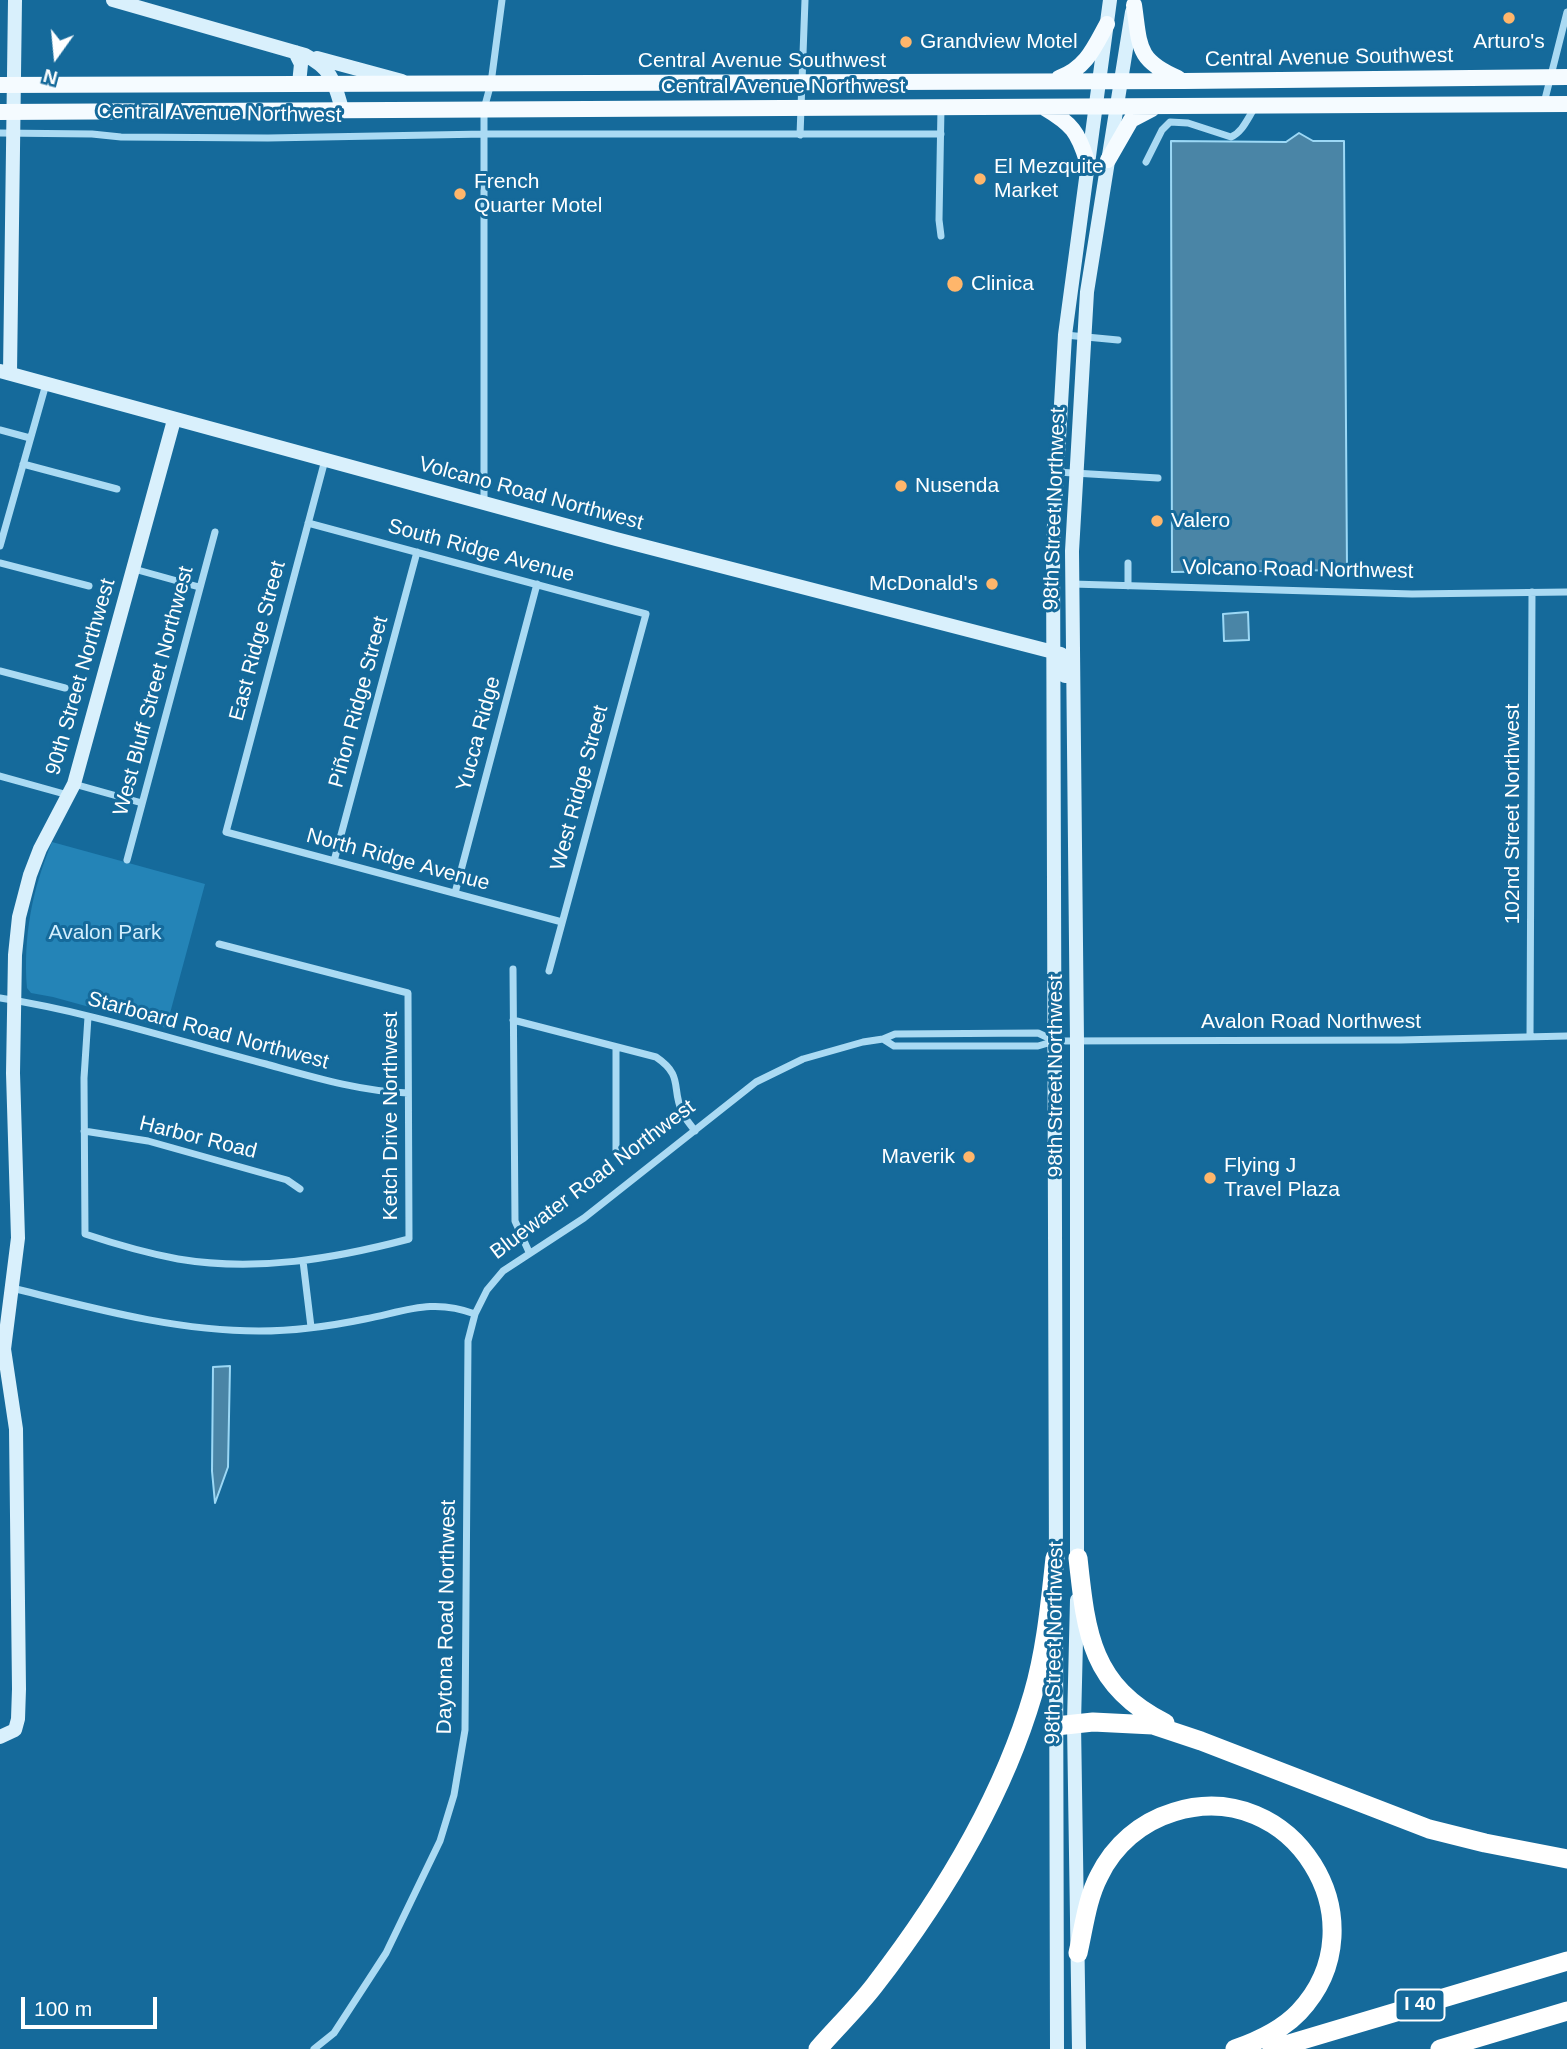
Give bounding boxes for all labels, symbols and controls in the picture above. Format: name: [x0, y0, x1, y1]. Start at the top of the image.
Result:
marker: Arturo's: [1501, 10, 1517, 26]
north arrow: [21, 21, 91, 91]
place label: Grandview Motel: [920, 29, 1078, 55]
place label: Arturo's: [1473, 29, 1545, 55]
marker: Grandview Motel: [898, 34, 914, 50]
street label: Central Avenue Southwest: [1205, 43, 1453, 73]
street label: Central Avenue Southwest: [638, 48, 886, 74]
text: N: [41, 65, 60, 89]
street label: Central Avenue Northwest: [661, 74, 905, 100]
street label: Central Avenue Northwest: [96, 99, 342, 129]
place label: El Mezquite Market: [994, 154, 1104, 204]
place label: French Quarter Motel: [474, 169, 602, 219]
marker: El Mezquite Market: [972, 171, 988, 187]
marker: French Quarter Motel: [452, 186, 468, 202]
place label: Clinica: [971, 271, 1034, 297]
marker: Clinica: [945, 274, 965, 294]
street label: 98th Street Northwest: [1039, 407, 1071, 611]
street label: Volcano Road Northwest: [416, 452, 646, 536]
place label: Nusenda: [915, 473, 999, 499]
marker: Nusenda: [893, 478, 909, 494]
place label: Valero: [1171, 508, 1230, 534]
marker: Valero: [1149, 513, 1165, 529]
street label: South Ridge Avenue: [385, 514, 577, 588]
street label: Volcano Road Northwest: [1182, 555, 1414, 585]
street label: East Ridge Street: [225, 558, 291, 724]
street label: West Bluff Street Northwest: [109, 564, 199, 818]
place label: McDonald's: [869, 571, 978, 597]
street label: 90th Street Northwest: [41, 576, 121, 778]
marker: McDonald's: [984, 576, 1000, 592]
street label: Piñon Ridge Street: [324, 614, 394, 790]
street label: Yucca Ridge: [452, 674, 506, 794]
street label: West Ridge Street: [546, 703, 614, 873]
street label: 102nd Street Northwest: [1500, 704, 1526, 924]
street label: North Ridge Avenue: [304, 823, 492, 897]
park label: Avalon Park: [49, 920, 161, 946]
street label: 98th Street Northwest: [1043, 974, 1069, 1178]
street label: Starboard Road Northwest: [85, 987, 331, 1075]
street label: Avalon Road Northwest: [1201, 1009, 1421, 1035]
street label: Ketch Drive Northwest: [378, 1012, 404, 1220]
street label: Bluewater Road Northwest: [486, 1095, 700, 1265]
street label: Harbor Road: [137, 1111, 259, 1165]
place label: Maverik: [881, 1144, 955, 1170]
marker: Maverik: [961, 1149, 977, 1165]
place label: Flying J Travel Plaza: [1224, 1153, 1340, 1203]
marker: Flying J Travel Plaza: [1202, 1170, 1218, 1186]
street label: Daytona Road Northwest: [432, 1499, 462, 1735]
street label: 98th Street Northwest: [1041, 1541, 1069, 1745]
scale bar: [24, 1982, 161, 2026]
road number: I 40: [1396, 1990, 1444, 2021]
text: 100 m: [34, 1997, 92, 2020]

